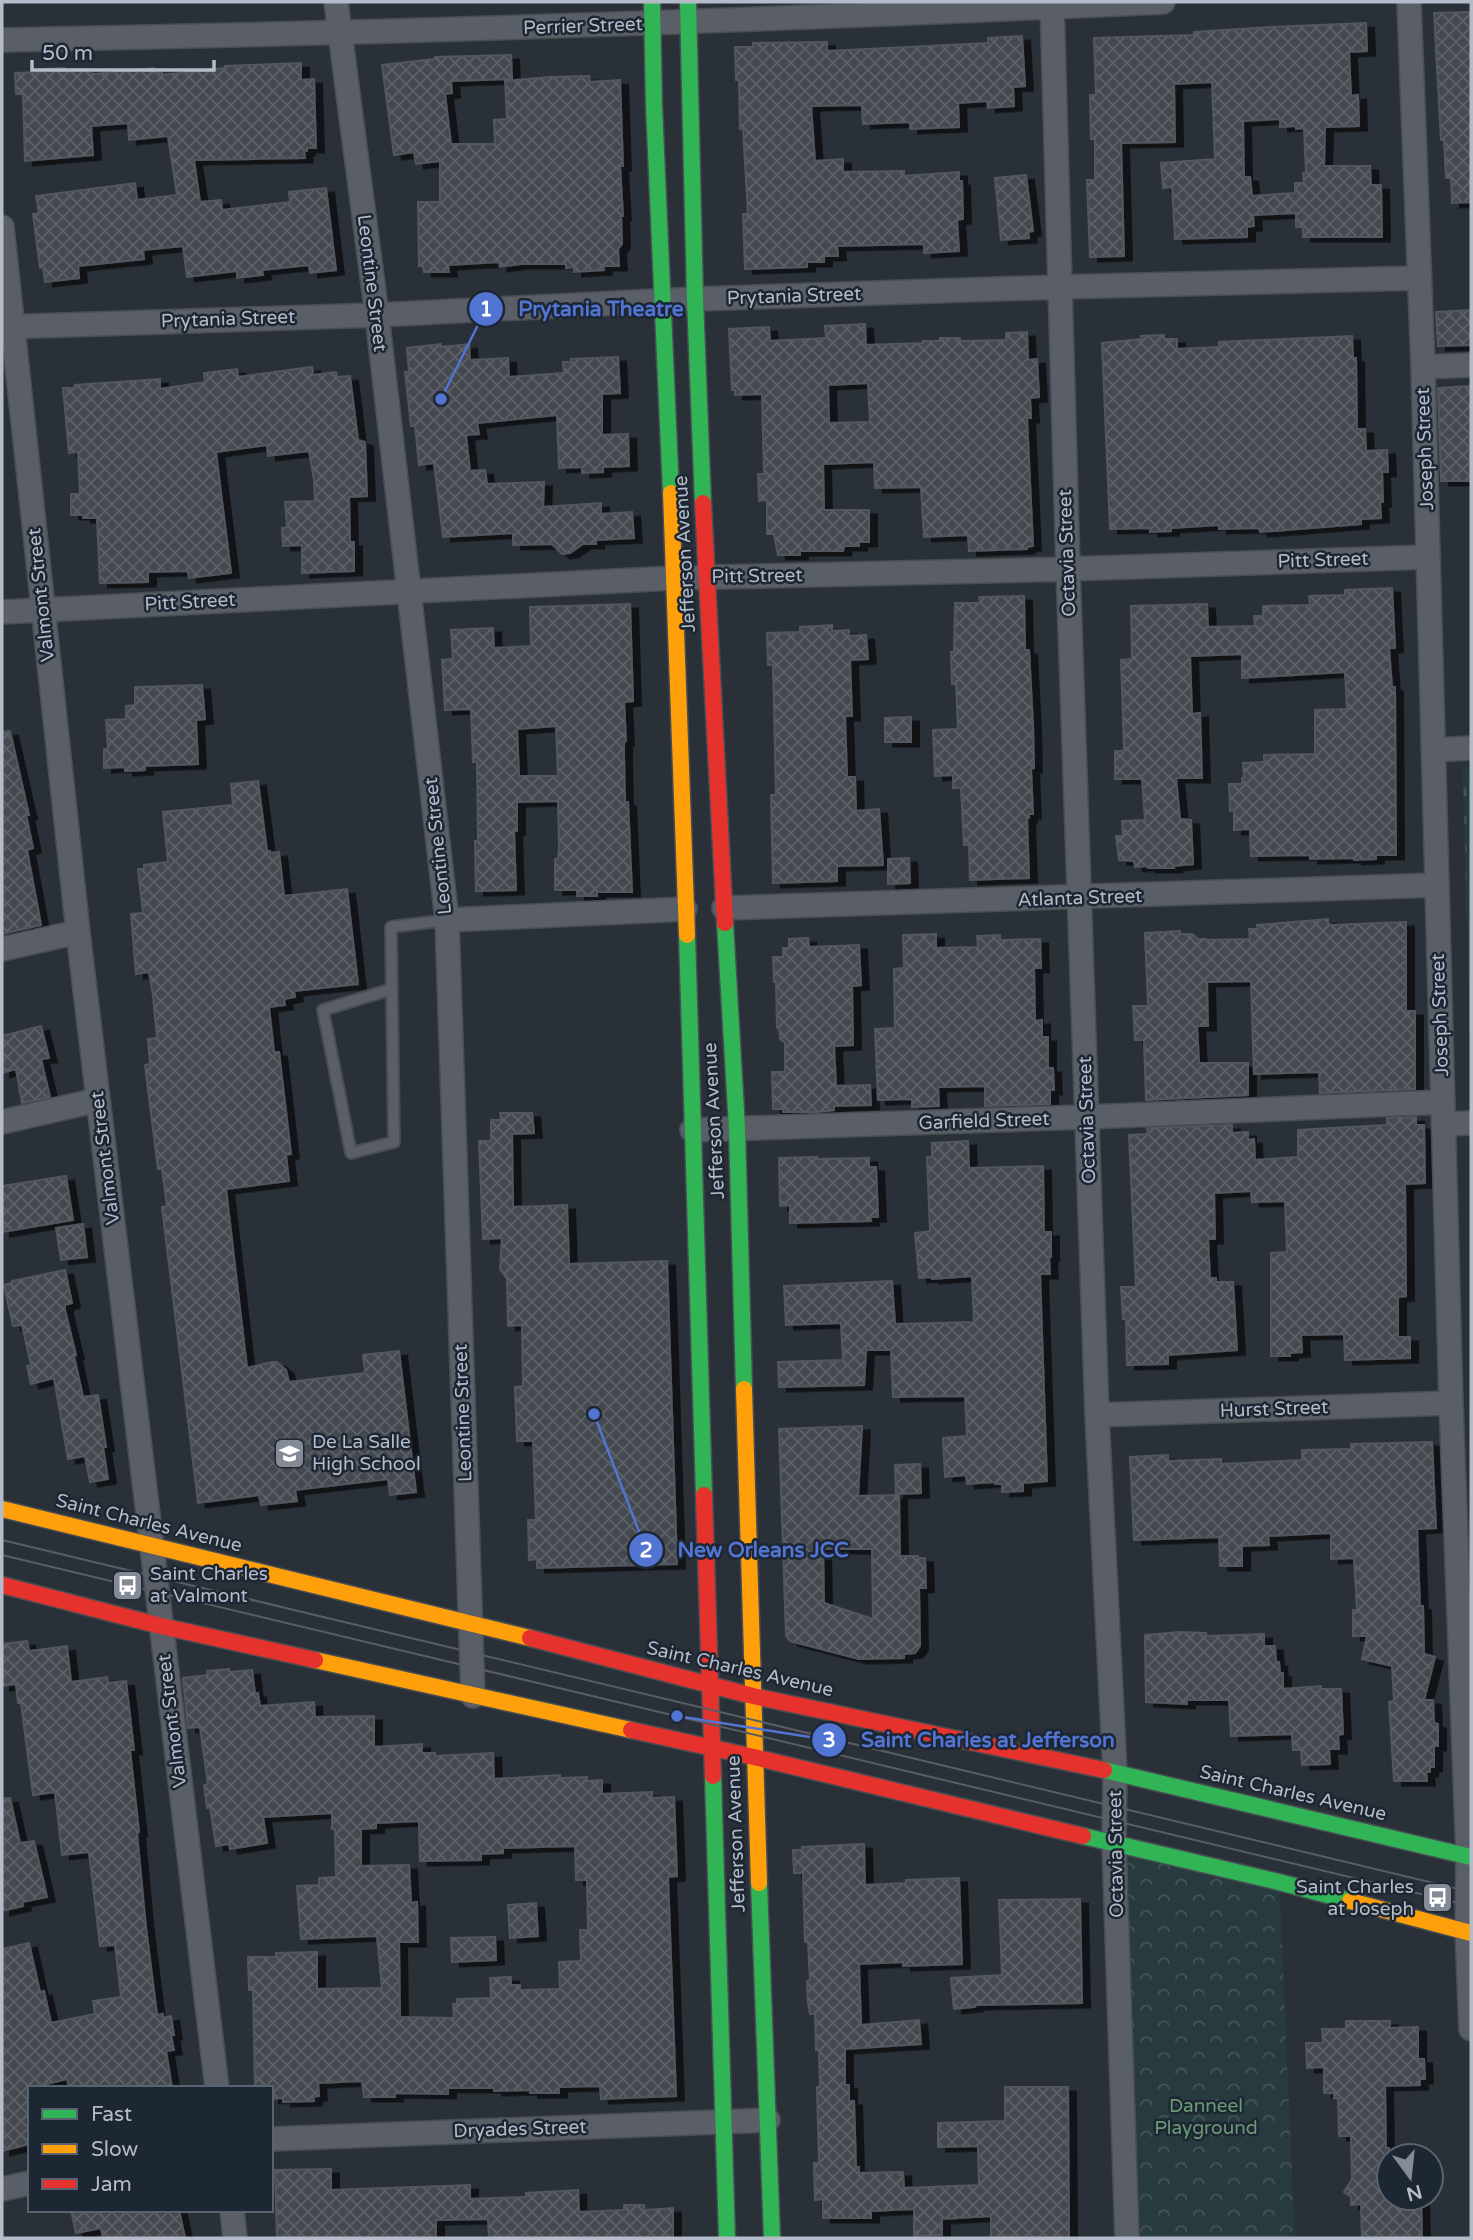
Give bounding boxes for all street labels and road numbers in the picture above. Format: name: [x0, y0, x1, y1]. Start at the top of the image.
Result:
street label: Perrier Street: [523, 13, 643, 39]
street label: Leontine Street: [353, 213, 391, 353]
street label: Prytania Street: [726, 283, 862, 309]
street label: Prytania Street: [160, 306, 296, 332]
street label: Joseph Street: [1412, 387, 1438, 511]
street label: Jefferson Avenue: [670, 475, 700, 633]
street label: Octavia Street: [1054, 489, 1080, 617]
street label: Valmont Street: [23, 527, 59, 663]
street label: Pitt Street: [1277, 547, 1369, 573]
street label: Pitt Street: [711, 564, 803, 588]
street label: Pitt Street: [144, 589, 236, 615]
street label: Leontine Street: [420, 776, 456, 916]
street label: Atlanta Street: [1017, 885, 1143, 911]
street label: Joseph Street: [1427, 953, 1453, 1077]
street label: Jefferson Avenue: [699, 1042, 729, 1200]
street label: Octavia Street: [1074, 1056, 1100, 1184]
street label: Valmont Street: [86, 1090, 124, 1226]
street label: Garfield Street: [918, 1108, 1050, 1134]
street label: Leontine Street: [450, 1344, 476, 1482]
street label: Hurst Street: [1219, 1396, 1329, 1422]
street label: Saint Charles Avenue: [54, 1489, 244, 1557]
street label: Saint Charles Avenue: [645, 1637, 835, 1701]
street label: Valmont Street: [153, 1653, 191, 1789]
street label: Jefferson Avenue: [722, 1755, 750, 1913]
street label: Saint Charles Avenue: [1198, 1761, 1388, 1825]
street label: Octavia Street: [1104, 1790, 1128, 1918]
street label: Dryades Street: [453, 2116, 587, 2142]

